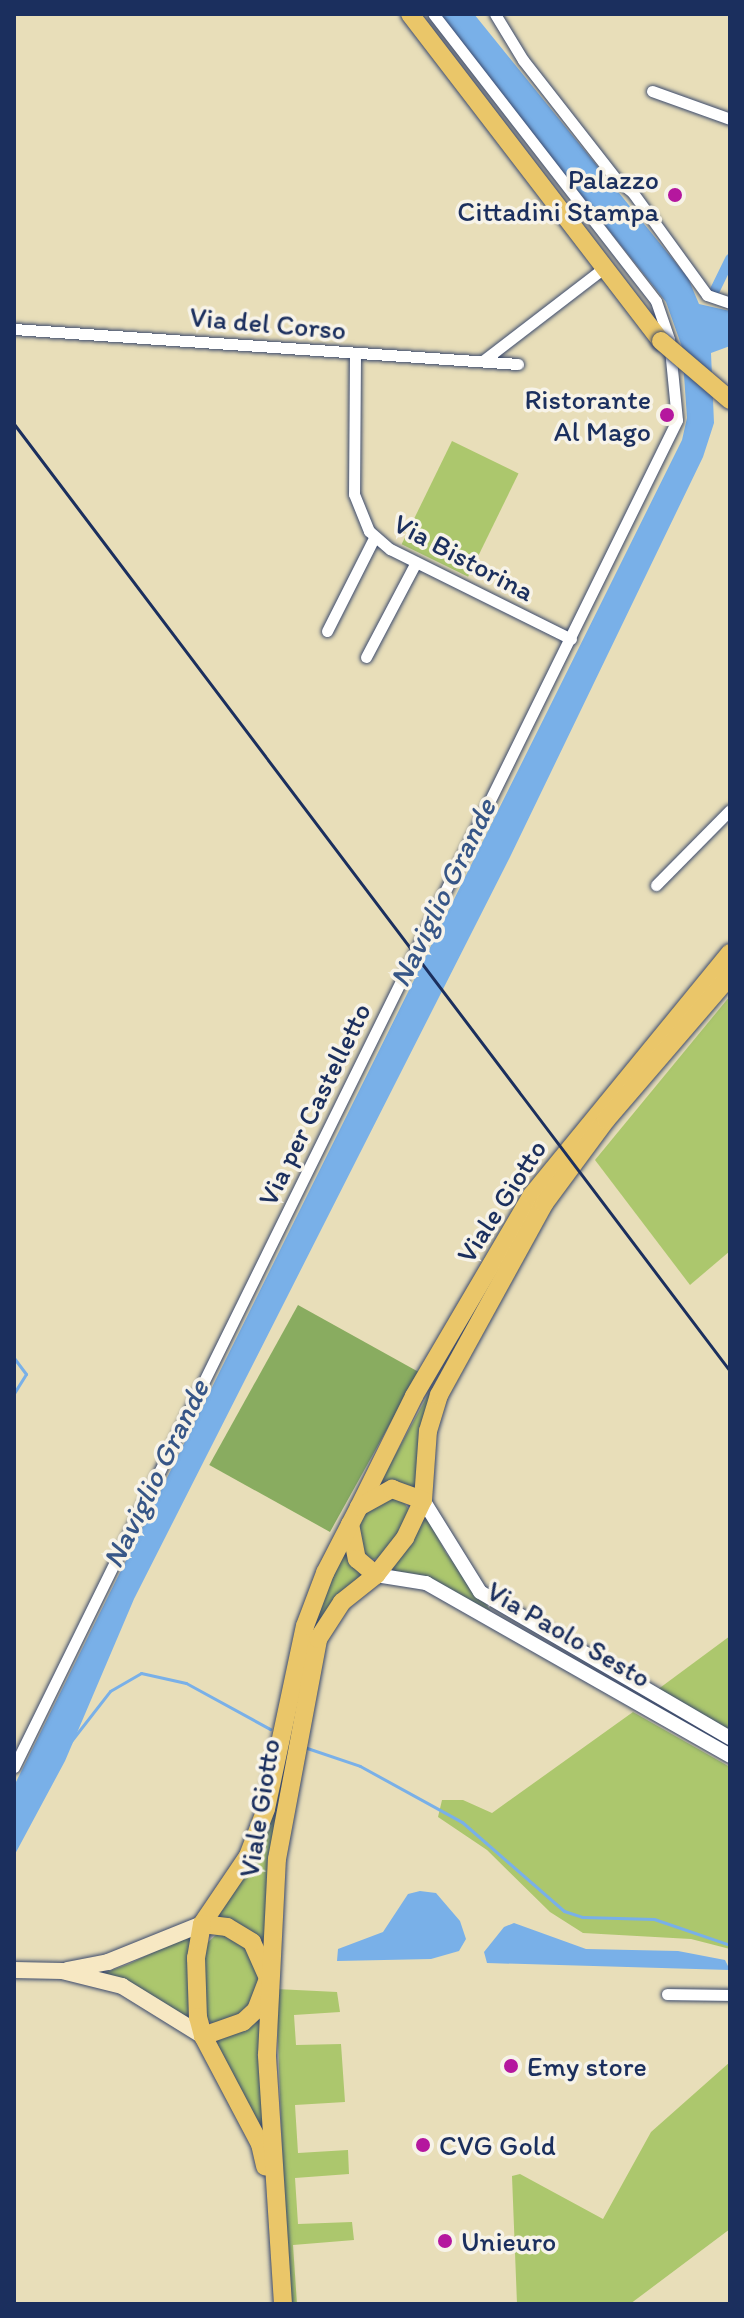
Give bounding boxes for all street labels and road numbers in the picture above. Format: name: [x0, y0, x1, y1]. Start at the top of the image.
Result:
street label: Via del Corso: [188, 299, 348, 347]
street label: Via Bistorina: [388, 506, 540, 608]
street label: Via per Castelletto: [250, 997, 378, 1211]
street label: Viale Giotto: [449, 1133, 553, 1269]
street label: Via Paolo Sesto: [482, 1574, 656, 1694]
street label: Viale Giotto: [231, 1736, 287, 1880]

